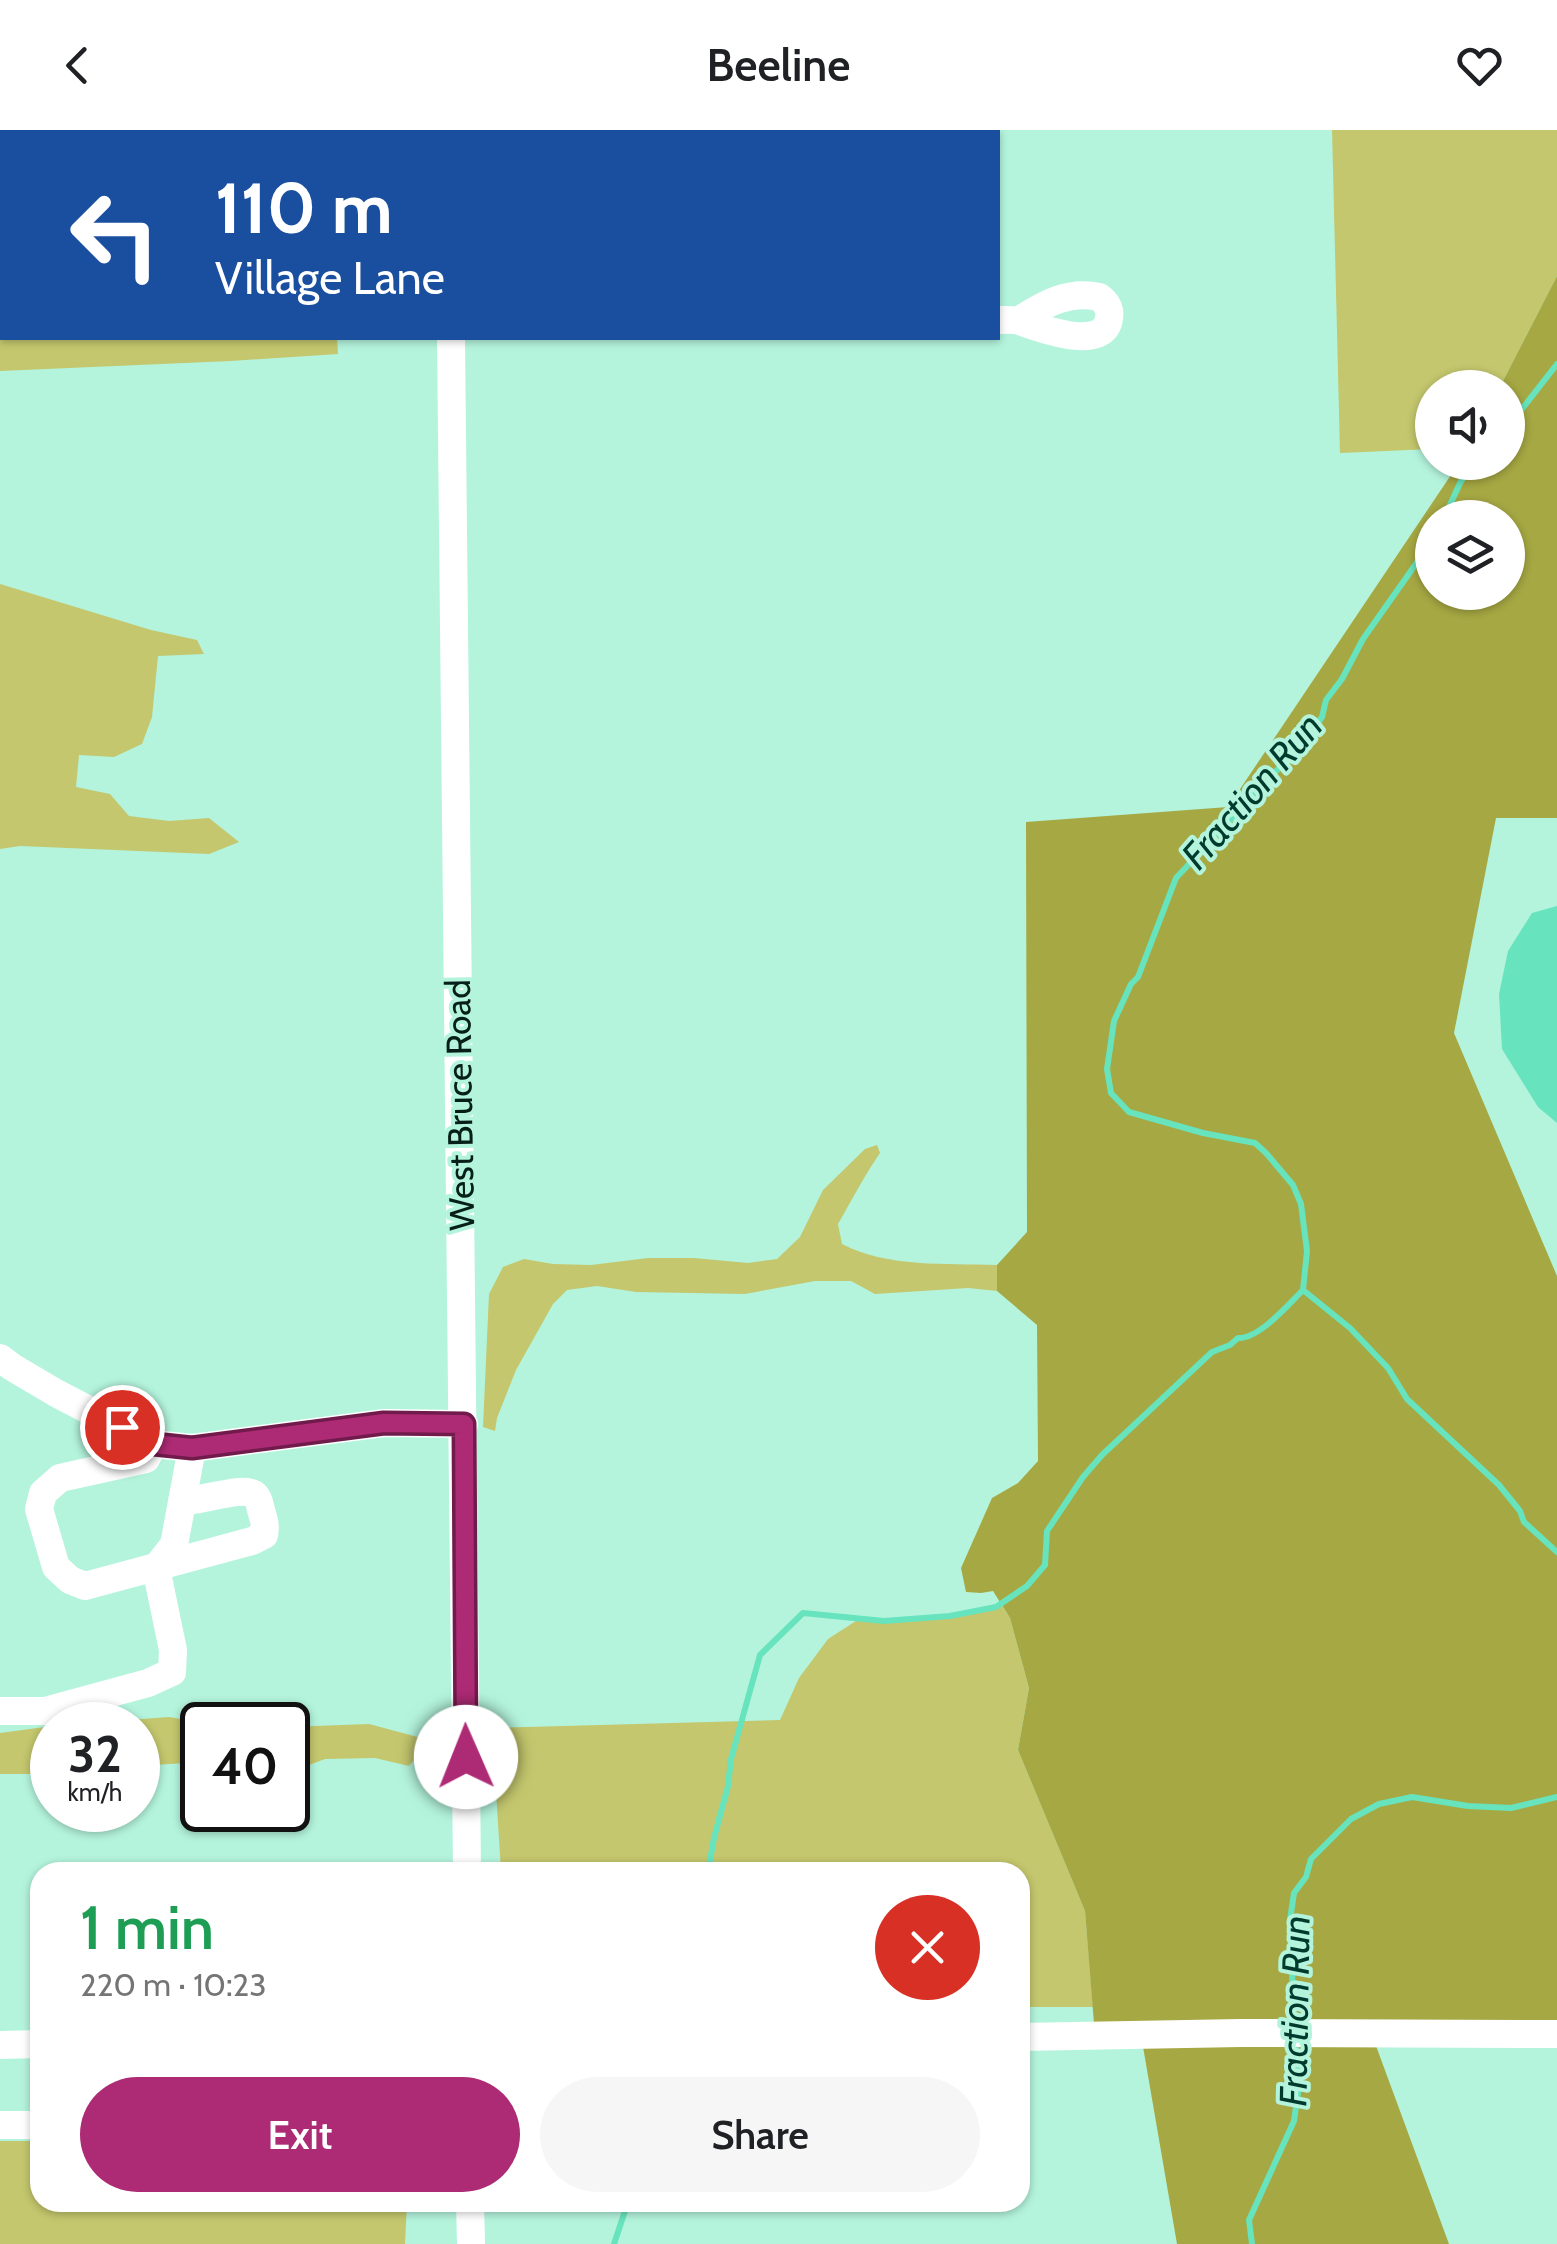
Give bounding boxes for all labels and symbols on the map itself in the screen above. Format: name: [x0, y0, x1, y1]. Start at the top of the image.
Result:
water label: Fraction Run: [1171, 703, 1332, 878]
street label: West Bruce Road: [436, 979, 483, 1231]
pin: [80, 1385, 165, 1470]
speed limit sign: 40: [180, 1702, 310, 1832]
position arrow: [414, 1705, 518, 1809]
water label: Fraction Run: [1269, 1915, 1320, 2107]

